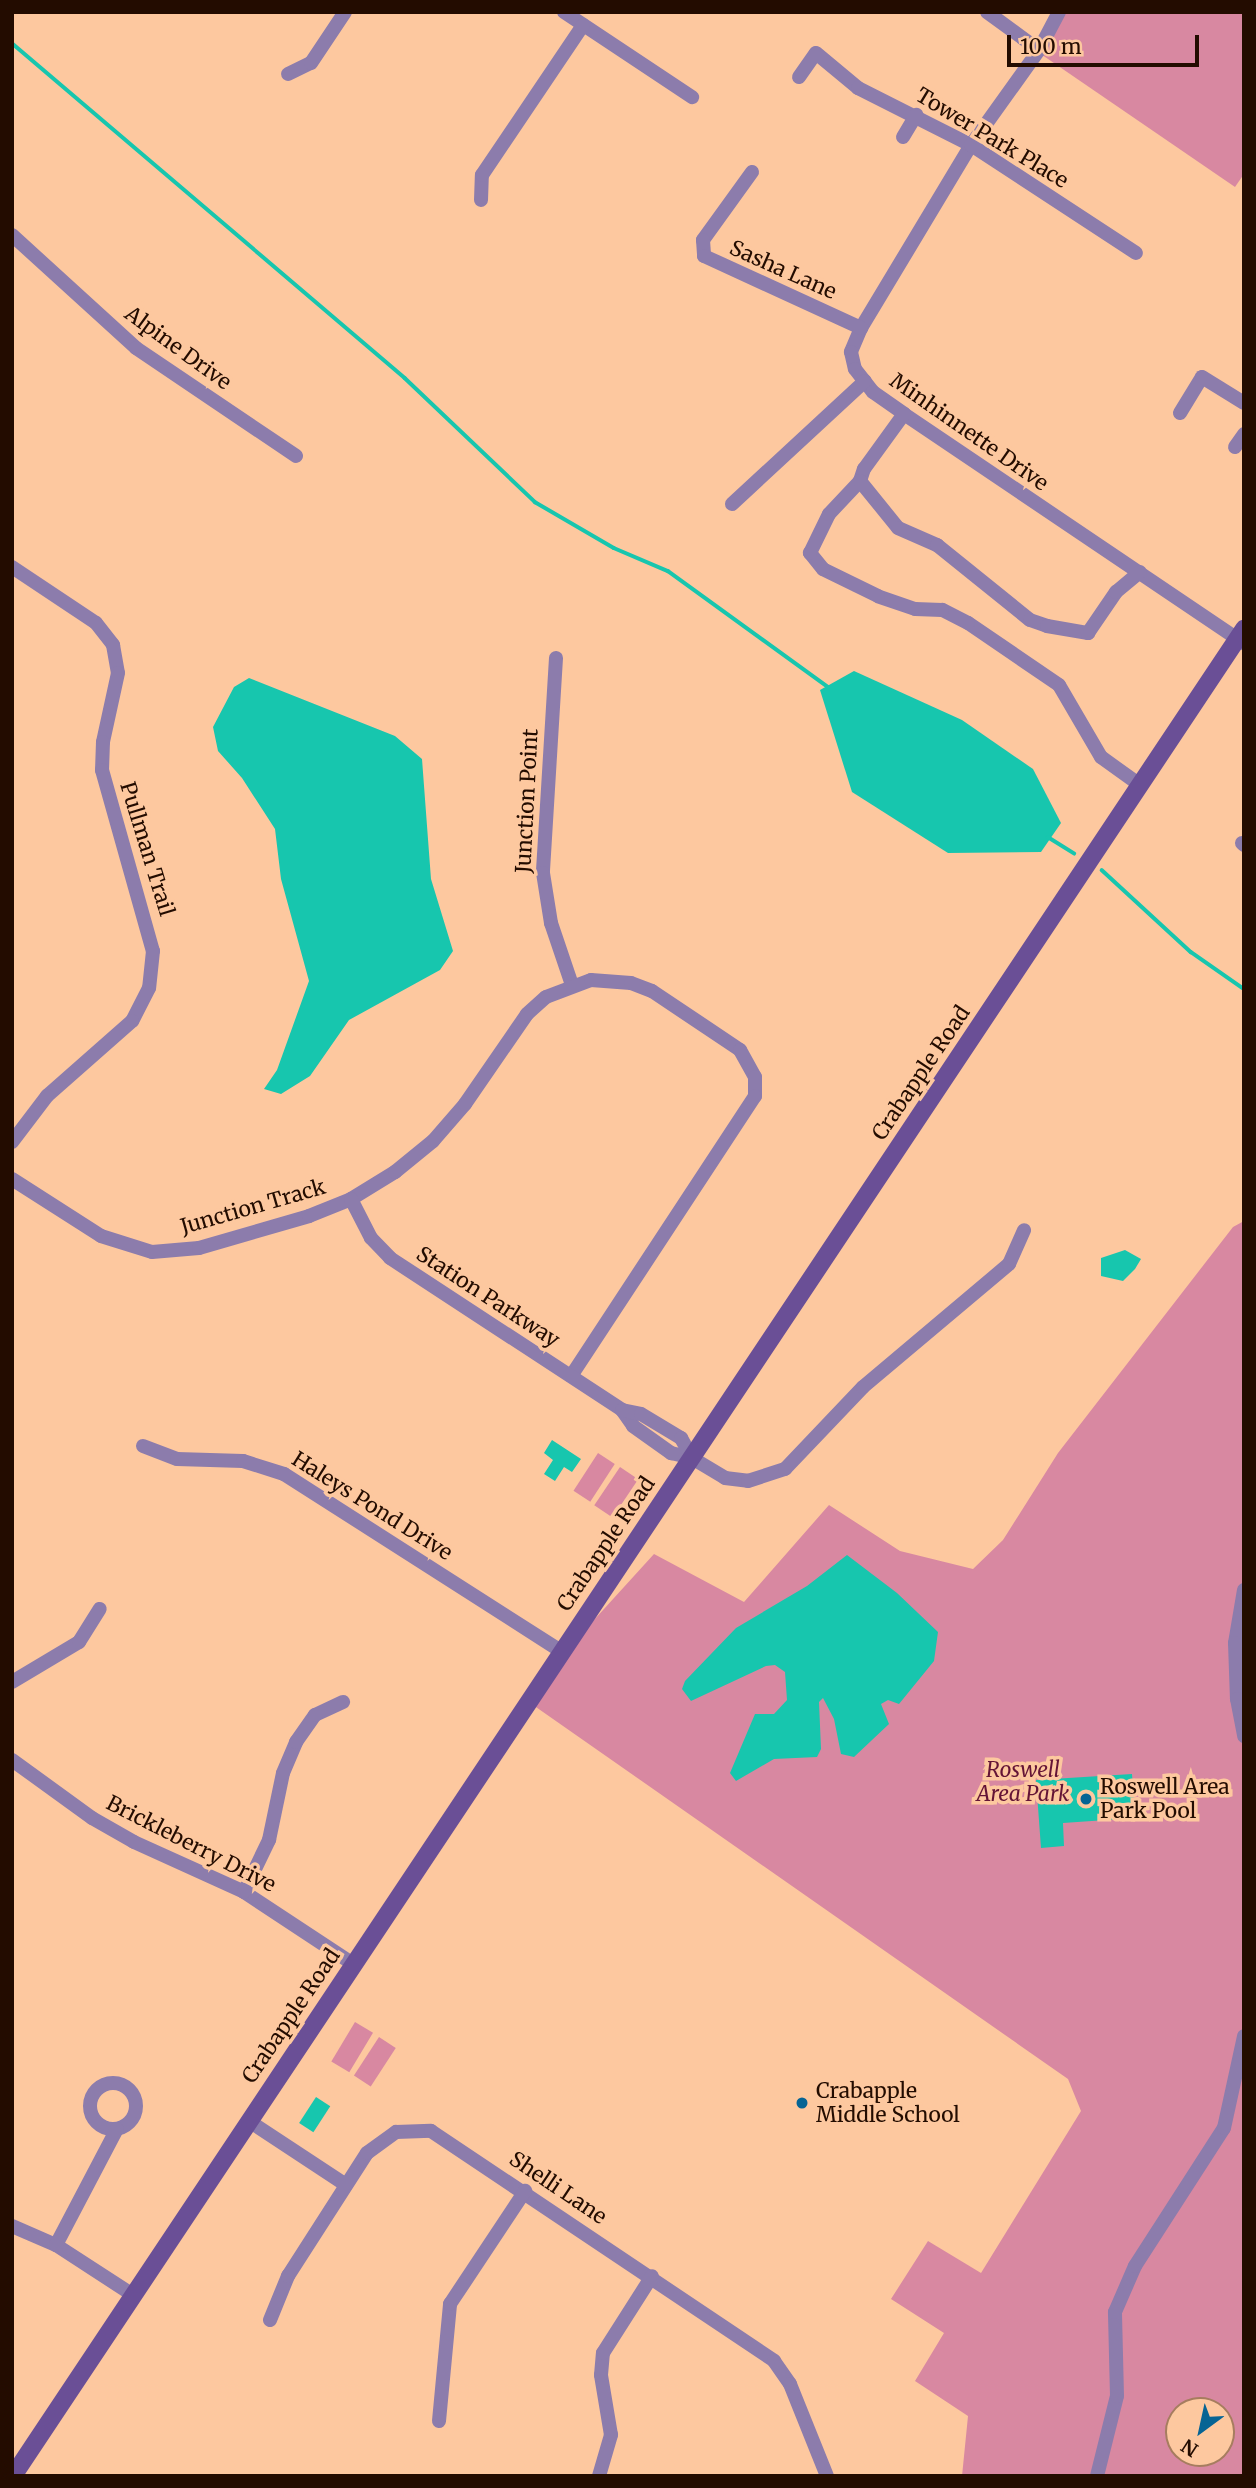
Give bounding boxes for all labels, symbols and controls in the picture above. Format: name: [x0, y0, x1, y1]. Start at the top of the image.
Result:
scale bar: [1011, 21, 1204, 65]
text: 100 m: [1020, 33, 1082, 60]
street label: Tower Park Place: [911, 83, 1073, 193]
street label: Sasha Lane: [726, 235, 840, 305]
street label: Alpine Drive: [120, 301, 236, 395]
street label: Minhinnette Drive: [885, 368, 1053, 496]
street label: Junction Point: [511, 728, 543, 874]
street label: Pullman Trail: [115, 779, 179, 919]
street label: Crabapple Road: [867, 1001, 975, 1145]
street label: Junction Track: [178, 1174, 328, 1240]
street label: Station Parkway: [412, 1241, 564, 1353]
street label: Haleys Pond Drive: [287, 1446, 457, 1566]
street label: Crabapple Road: [552, 1472, 660, 1616]
park label: Roswell Area Park: [977, 1757, 1069, 1807]
place label: Roswell Area Park Pool: [1100, 1774, 1230, 1824]
street label: Brickleberry Drive: [102, 1790, 280, 1898]
marker: Roswell Area Park Pool: [1078, 1791, 1094, 1807]
street label: Crabapple Road: [237, 1944, 345, 2088]
place label: Crabapple Middle School: [816, 2078, 960, 2128]
marker: Crabapple Middle School: [794, 2095, 810, 2111]
street label: Shelli Lane: [505, 2146, 611, 2230]
north arrow: [1165, 2397, 1235, 2467]
text: N: [1177, 2434, 1202, 2462]

